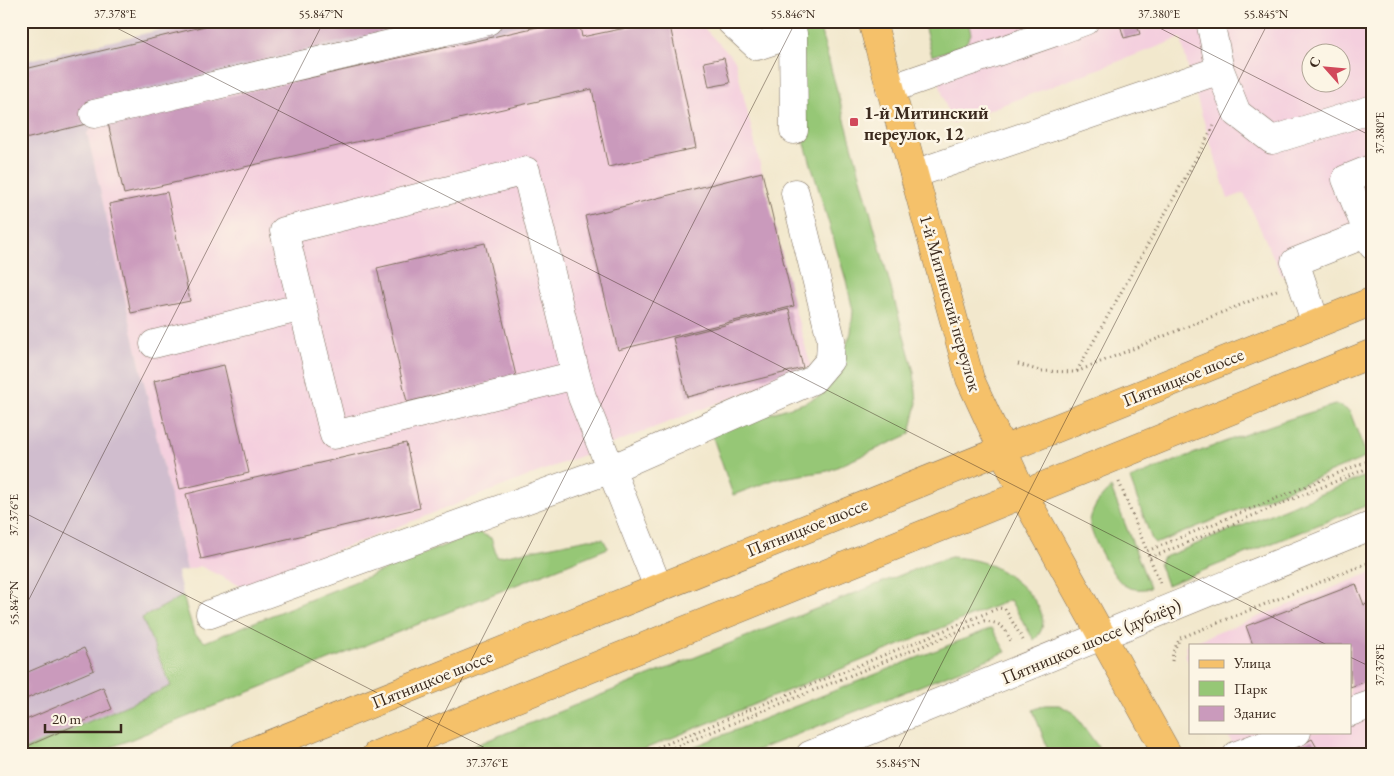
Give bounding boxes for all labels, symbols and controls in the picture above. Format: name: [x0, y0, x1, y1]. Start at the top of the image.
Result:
text: 37.378°E: [94, 6, 136, 22]
text: 55.847°N: [299, 6, 344, 22]
text: 55.846°N: [771, 6, 816, 22]
text: 37.380°E: [1138, 6, 1180, 22]
text: 55.845°N: [1244, 6, 1289, 22]
north arrow: [1302, 42, 1352, 92]
text: С: [1304, 54, 1325, 71]
place label: 1-й Митинский переулок, 12: [864, 101, 989, 145]
text: 37.380°E: [1372, 112, 1388, 154]
marker: 1-й Митинский переулок, 12: [848, 116, 860, 128]
street label: 1-й Митинский переулок: [915, 212, 987, 394]
street label: Пятницкое шоссе: [1119, 342, 1247, 412]
street label: Пятницкое шоссе: [743, 492, 871, 562]
text: 37.376°E: [6, 494, 22, 536]
text: 55.847°N: [6, 580, 22, 625]
street label: Пятницкое шоссе (дублёр): [998, 593, 1184, 689]
street label: Пятницкое шоссе: [368, 644, 496, 714]
legend: [1189, 644, 1352, 734]
text: 37.378°E: [1372, 644, 1388, 686]
text: Улица: [1233, 653, 1271, 672]
text: Парк: [1234, 679, 1267, 698]
scale bar: [45, 701, 121, 733]
text: Здание: [1234, 703, 1276, 722]
text: 20 m: [52, 709, 81, 728]
text: 37.376°E: [466, 755, 508, 771]
text: 55.845°N: [876, 755, 921, 771]

